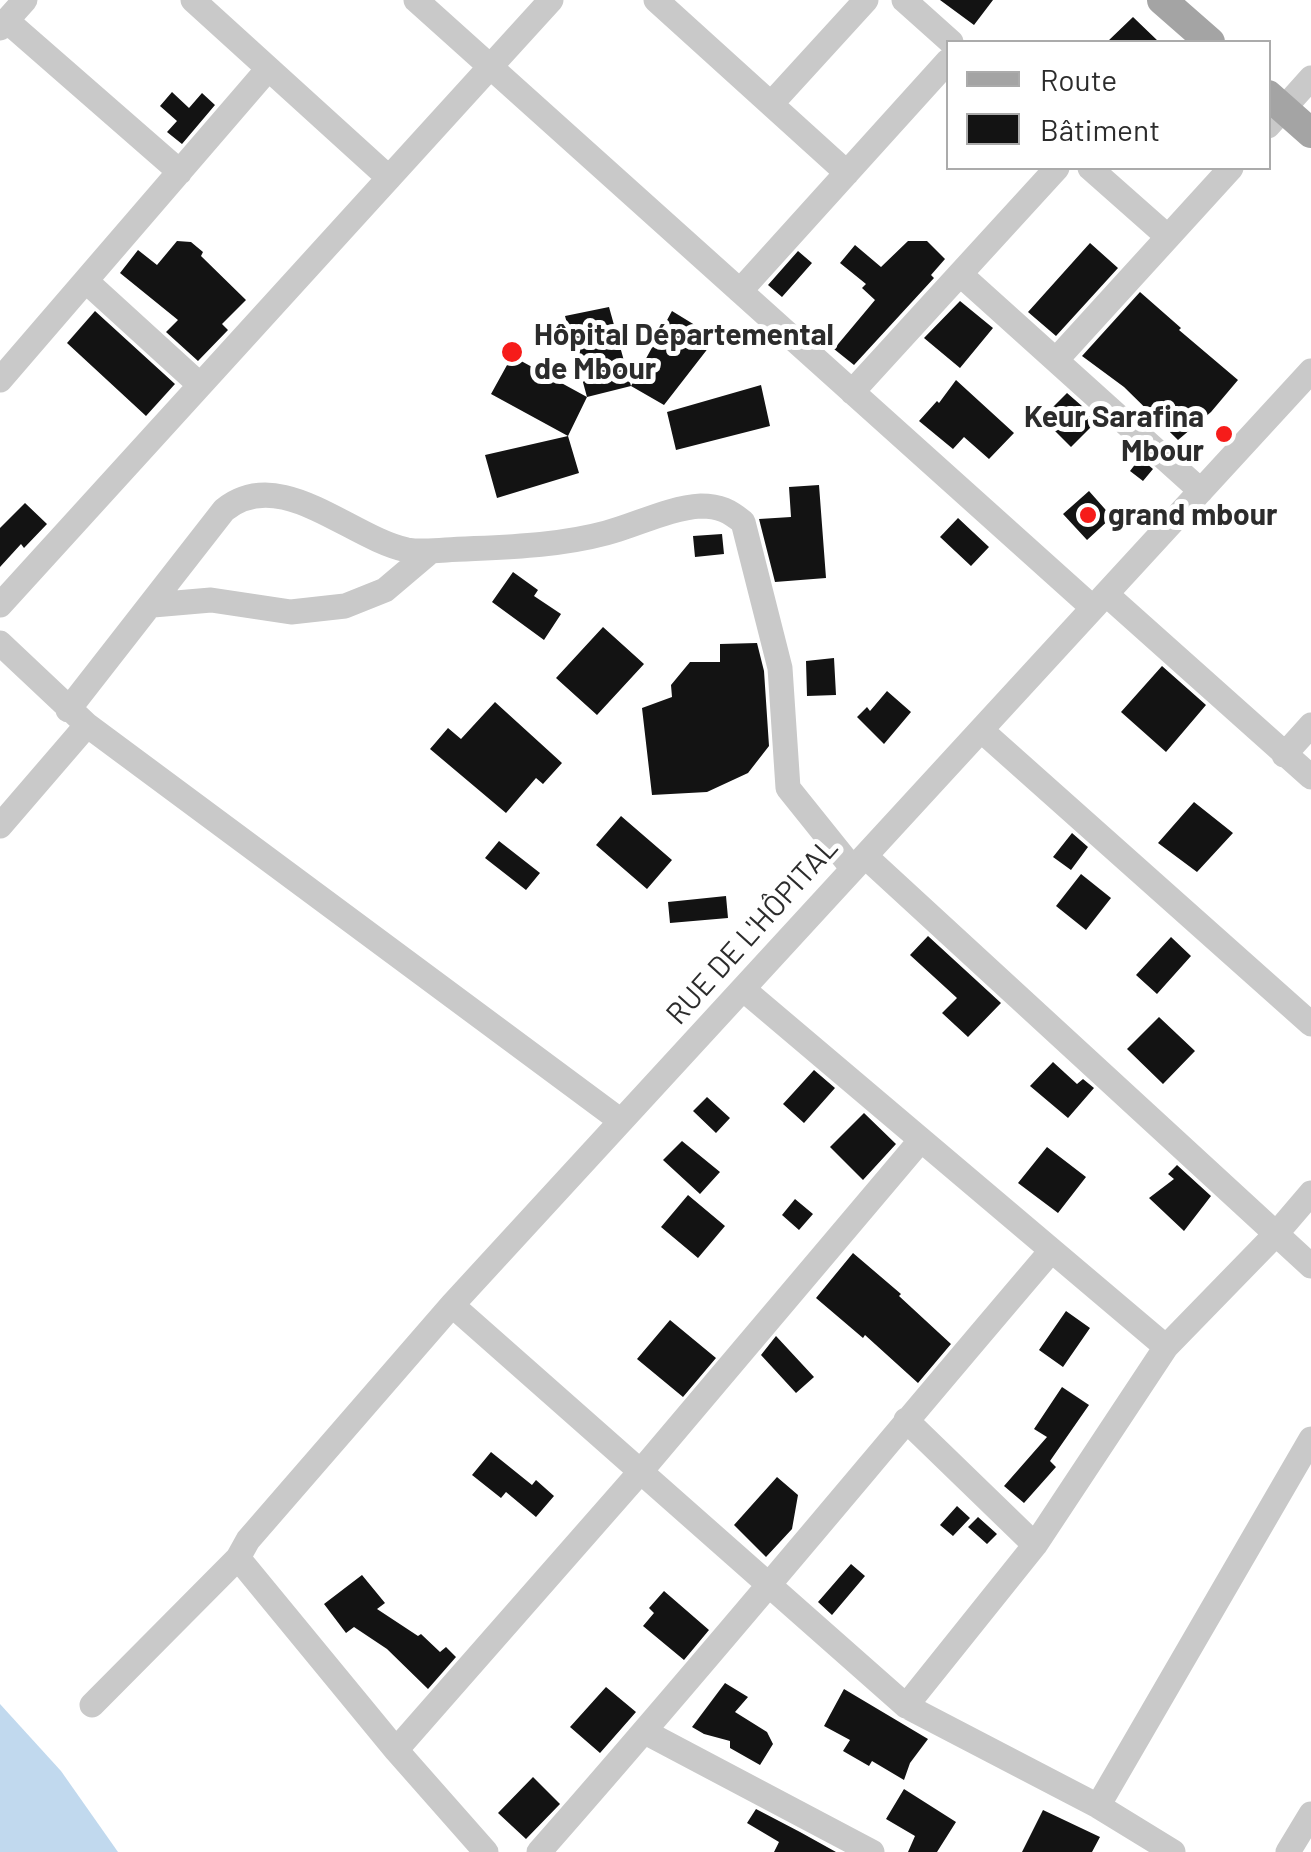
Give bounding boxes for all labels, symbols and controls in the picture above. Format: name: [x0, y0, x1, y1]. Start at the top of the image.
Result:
legend: [946, 40, 1271, 170]
text: Route: [1040, 61, 1117, 97]
text: Bâtiment: [1040, 111, 1160, 147]
place label: Hôpital Départemental de Mbour: [534, 317, 834, 388]
marker: Hôpital Départemental de Mbour: [499, 339, 525, 365]
place label: Keur Sarafina Mbour: [1024, 399, 1204, 470]
marker: Keur Sarafina Mbour: [1213, 423, 1235, 445]
place label: grand mbour: [1108, 497, 1278, 533]
marker: grand mbour: [1077, 504, 1099, 526]
street label: RUE DE L'HÔPITAL: [659, 830, 845, 1032]

